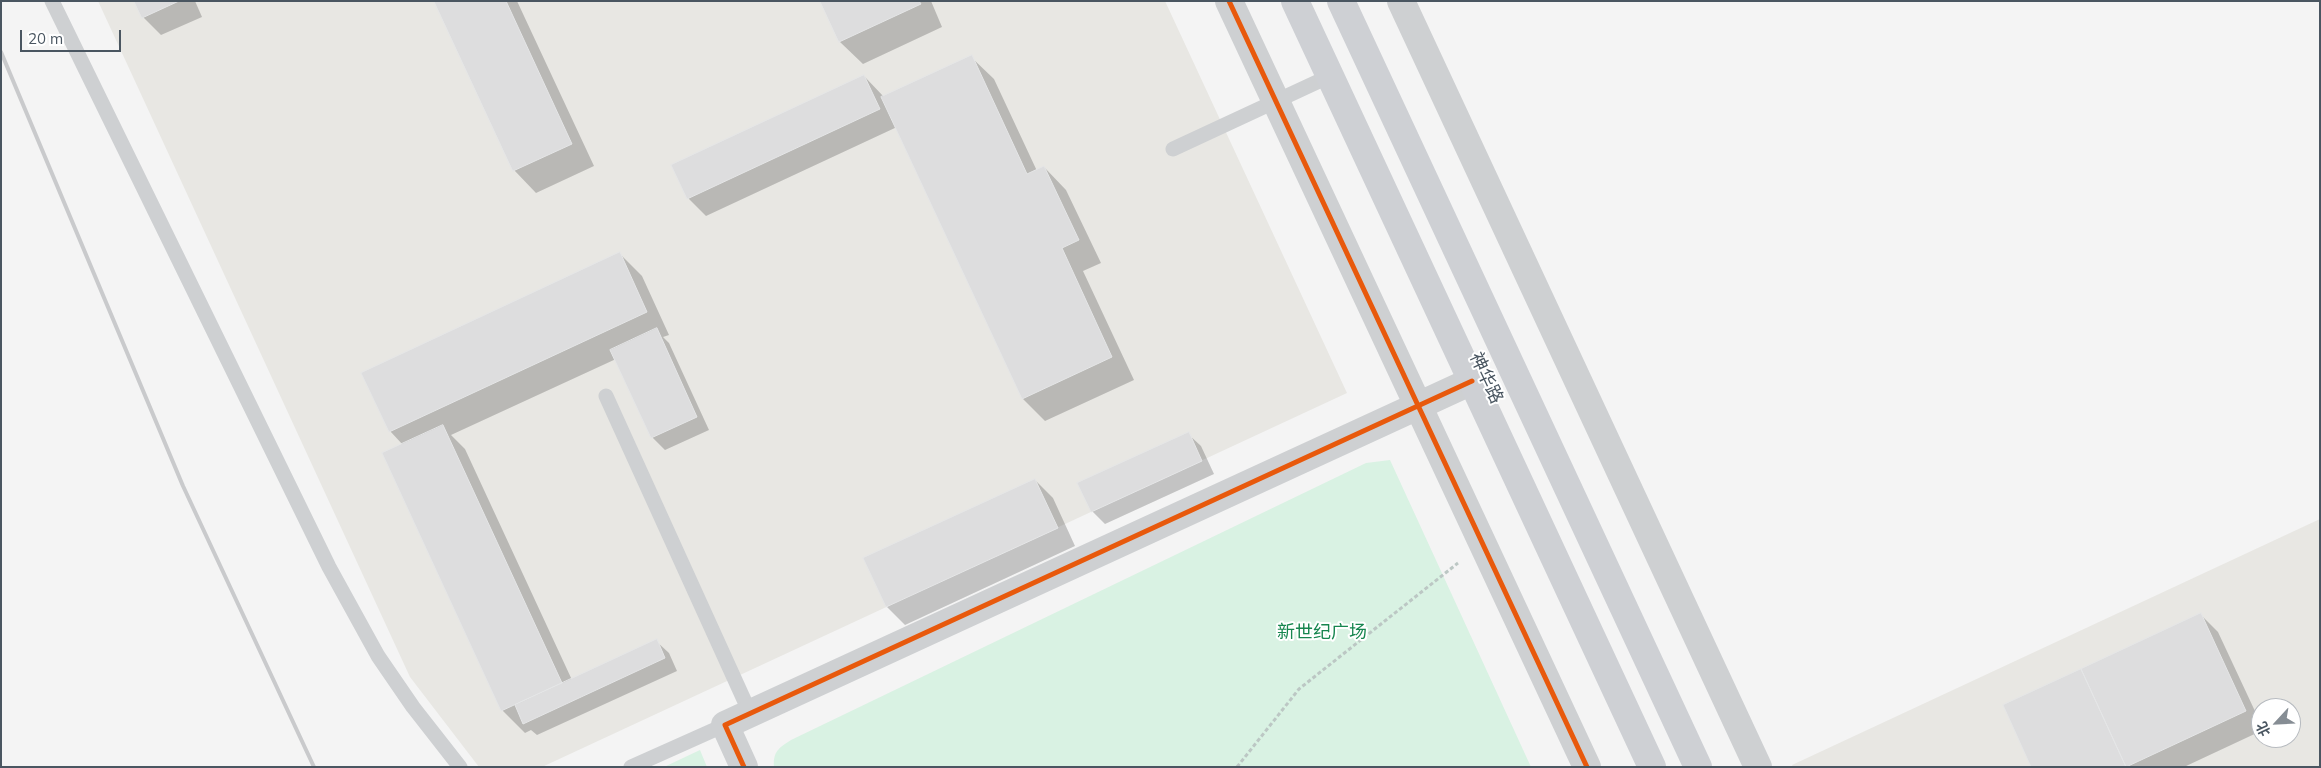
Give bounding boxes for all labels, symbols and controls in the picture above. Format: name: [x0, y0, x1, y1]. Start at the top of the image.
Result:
scale bar: [22, 20, 124, 52]
text: 20 m: [28, 29, 63, 48]
street label: 神华路: [1465, 349, 1507, 407]
park label: 新世纪广场: [1277, 622, 1367, 644]
north arrow: [2251, 698, 2301, 748]
text: 北: [2252, 719, 2274, 739]

